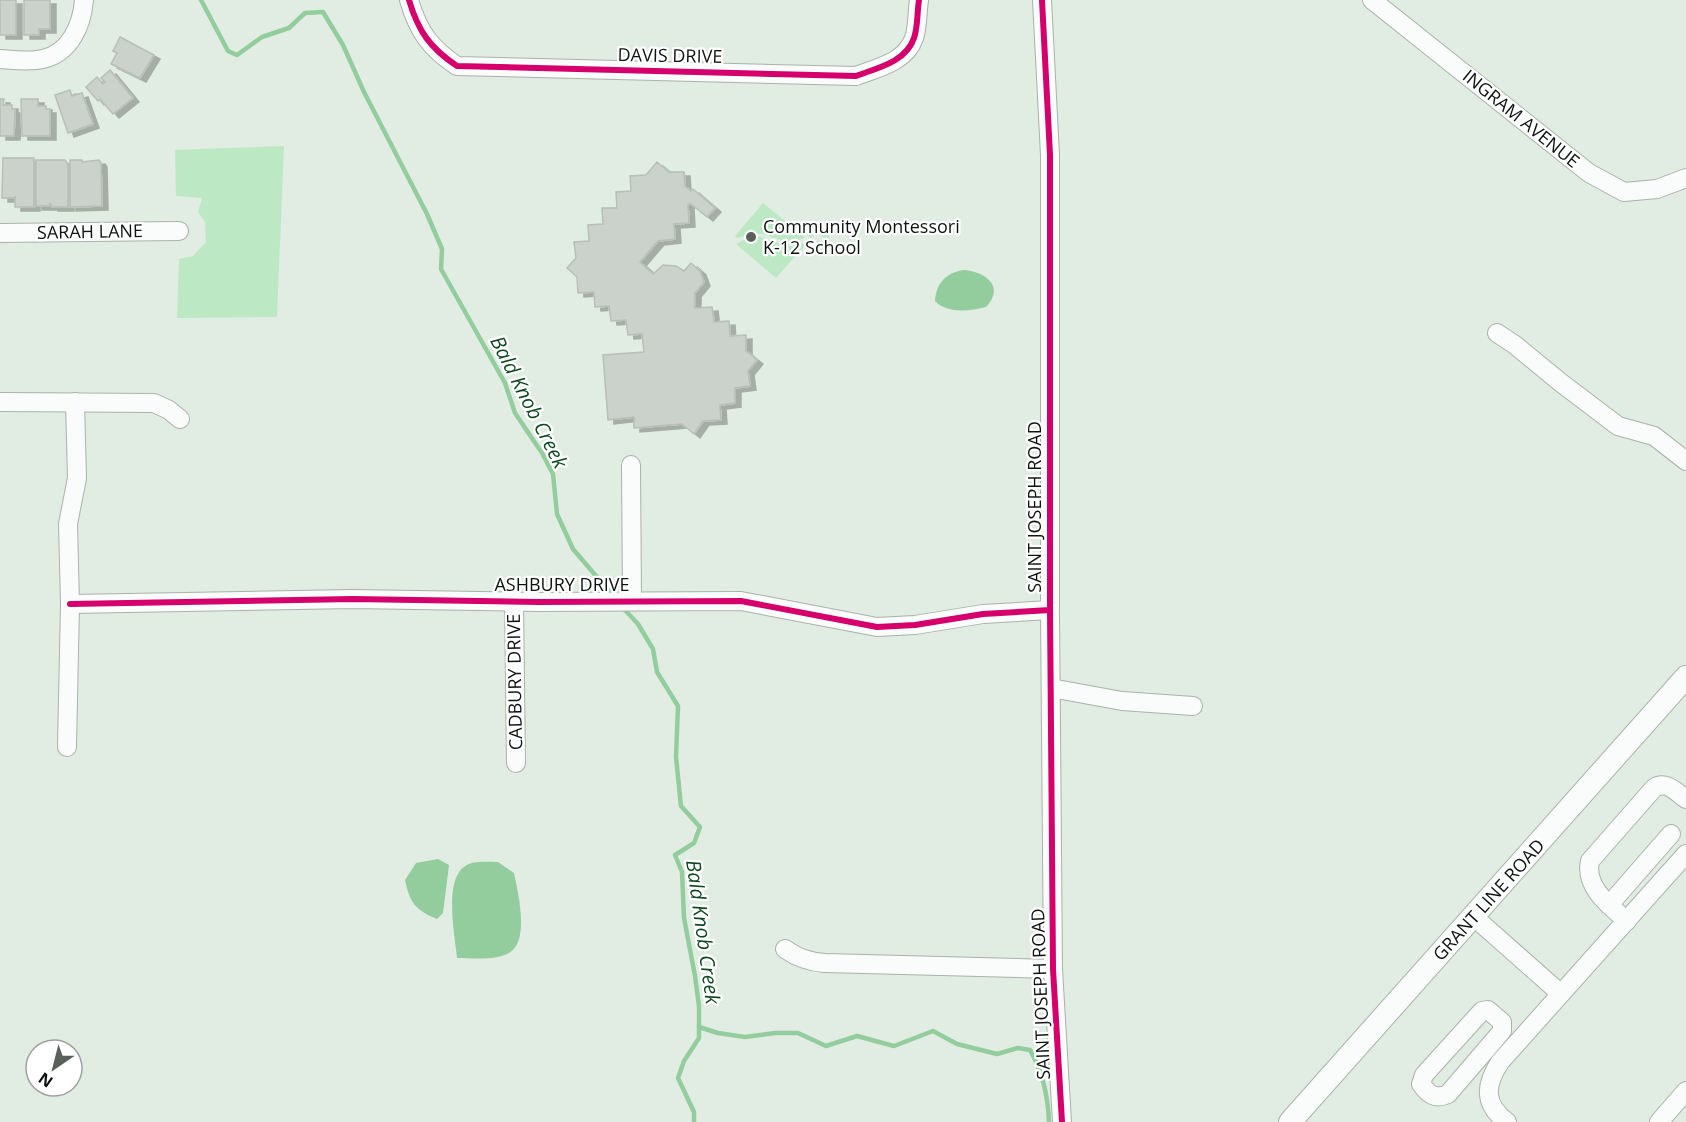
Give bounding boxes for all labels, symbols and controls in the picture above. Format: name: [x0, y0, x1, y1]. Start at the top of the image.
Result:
street label: DAVIS DRIVE: [617, 42, 723, 68]
street label: INGRAM AVENUE: [1458, 64, 1585, 173]
place label: Community Montessori K-12 School: [763, 214, 960, 259]
street label: SARAH LANE: [37, 218, 143, 244]
marker: Community Montessori K-12 School: [744, 230, 758, 244]
water label: Bald Knob Creek: [484, 331, 575, 474]
street label: SAINT JOSEPH ROAD: [1022, 421, 1046, 593]
street label: ASHBURY DRIVE: [494, 572, 630, 596]
street label: CADBURY DRIVE: [501, 614, 527, 750]
street label: GRANT LINE ROAD: [1427, 833, 1549, 965]
water label: Bald Knob Creek: [680, 858, 727, 1007]
street label: SAINT JOSEPH ROAD: [1025, 908, 1055, 1080]
north arrow: [24, 1038, 84, 1098]
text: N: [34, 1068, 57, 1093]

